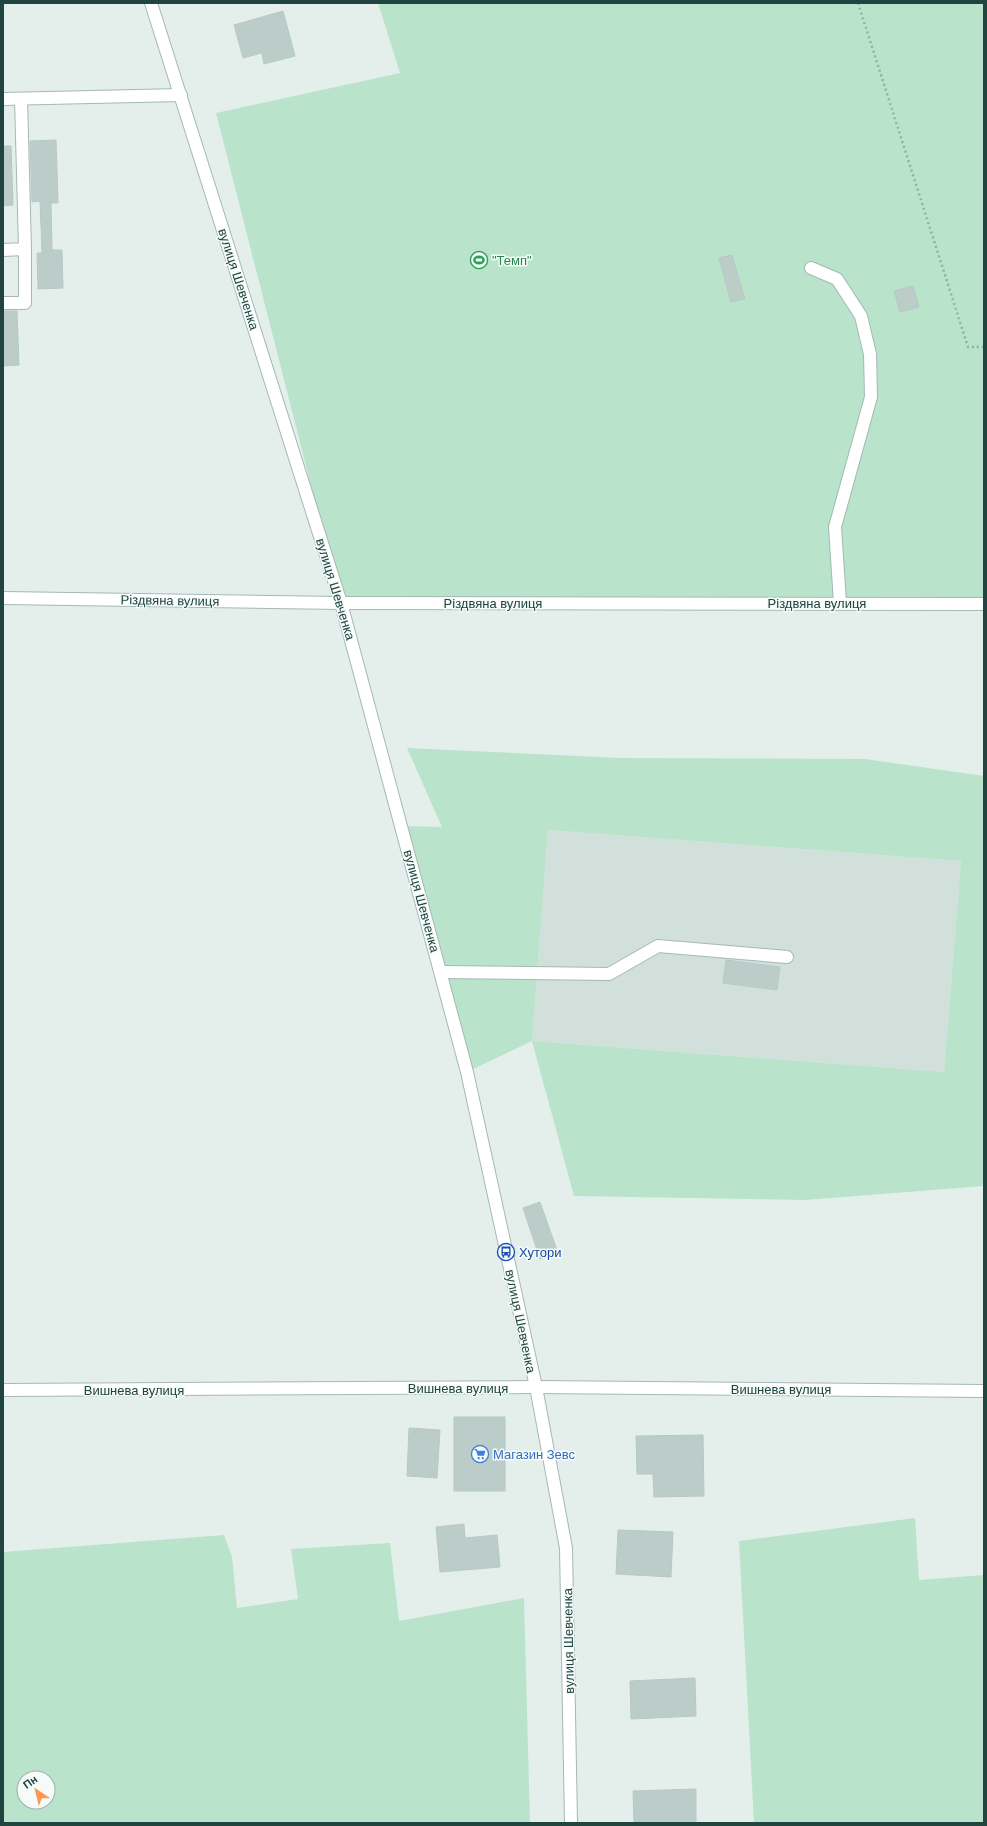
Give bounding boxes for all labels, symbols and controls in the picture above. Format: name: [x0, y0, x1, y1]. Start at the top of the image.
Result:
street label: вулиця Шевченка: [215, 227, 262, 332]
sports icon: "Темп": [469, 250, 489, 270]
place label: "Темп": [492, 253, 532, 268]
street label: вулиця Шевченка: [313, 536, 358, 643]
street label: Різдвяна вулиця: [120, 592, 220, 609]
street label: Різдвяна вулиця: [444, 596, 542, 611]
street label: Різдвяна вулиця: [768, 596, 866, 611]
street label: вулиця Шевченка: [401, 848, 443, 955]
bus stop icon: Хутори: [496, 1242, 516, 1262]
place label: Хутори: [519, 1245, 561, 1260]
street label: вулиця Шевченка: [502, 1268, 539, 1375]
street label: Вишнева вулиця: [408, 1381, 508, 1396]
street label: Вишнева вулиця: [731, 1382, 831, 1397]
street label: Вишнева вулиця: [84, 1383, 184, 1398]
supermarket icon: Магазин Зевс: [470, 1444, 490, 1464]
place label: Магазин Зевс: [493, 1447, 576, 1462]
street label: вулиця Шевченка: [560, 1587, 577, 1694]
north arrow: [16, 1770, 56, 1810]
text: Пн: [21, 1773, 40, 1791]

